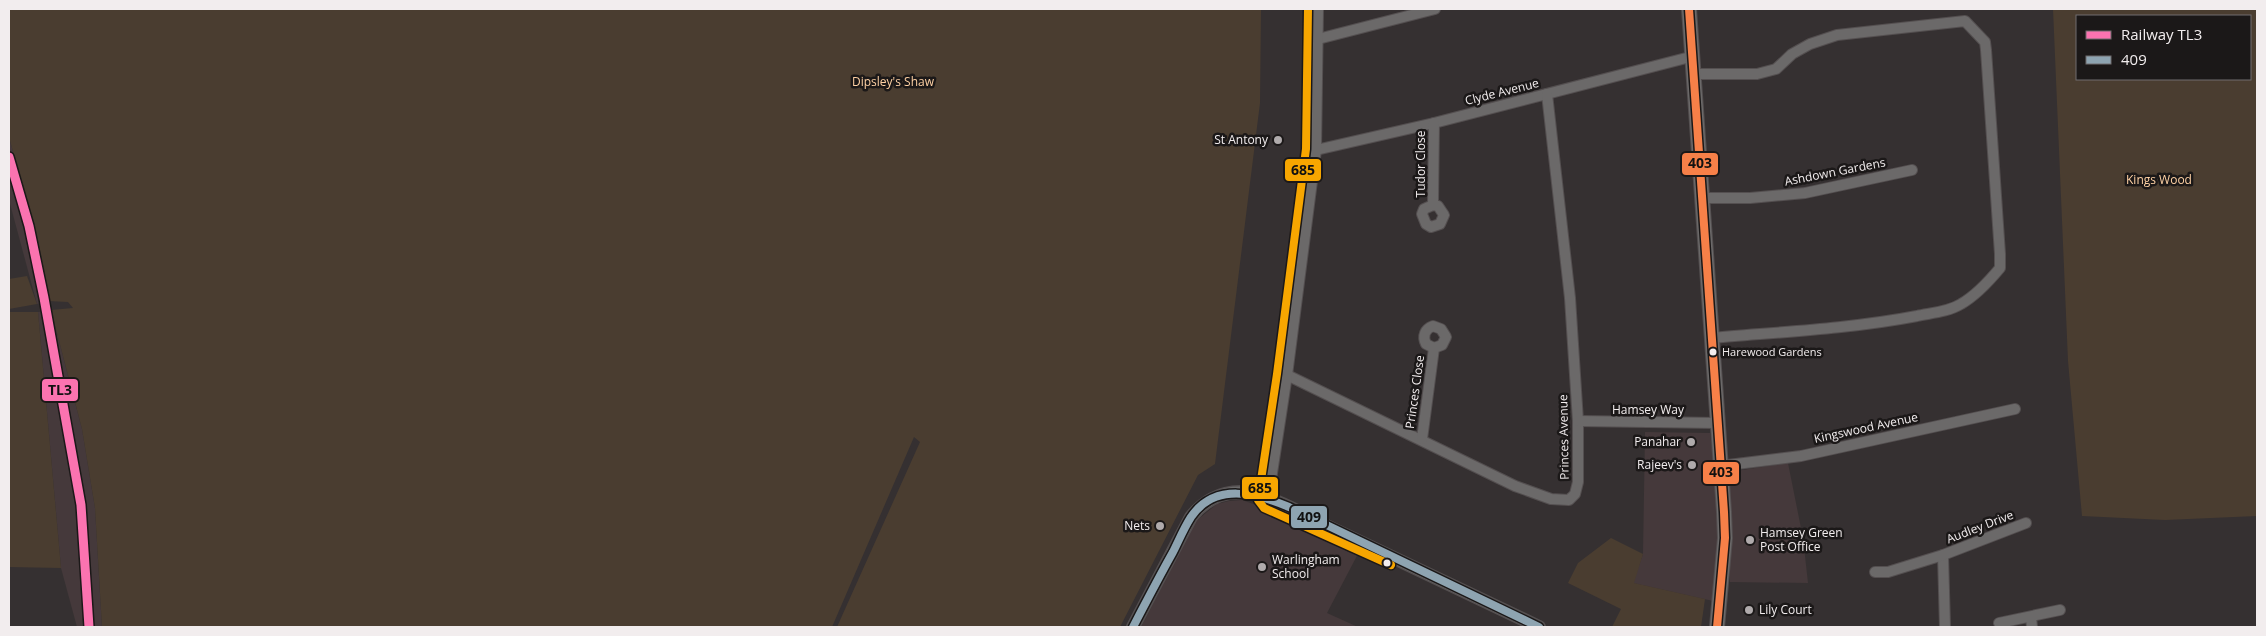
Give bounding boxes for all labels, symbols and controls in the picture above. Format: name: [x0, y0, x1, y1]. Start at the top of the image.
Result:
legend: [2076, 15, 2251, 80]
text: Railway TL3: [2121, 24, 2202, 44]
text: 409: [2121, 49, 2147, 69]
park label: Dipsley's Shaw: [852, 73, 935, 90]
street label: Clyde Avenue: [1463, 74, 1541, 109]
street label: Tudor Close: [1412, 130, 1429, 197]
place label: St Antony: [1214, 131, 1269, 148]
marker: St Antony: [1272, 134, 1284, 146]
line badge: 403: [1681, 152, 1719, 176]
text: 403: [1688, 153, 1712, 172]
street label: Ashdown Gardens: [1783, 153, 1887, 190]
line badge: 685: [1284, 158, 1322, 182]
text: 685: [1291, 160, 1315, 179]
park label: Kings Wood: [2126, 171, 2192, 188]
place label: Harewood Gardens: [1722, 344, 1822, 359]
marker: Harewood Gardens: [1708, 347, 1718, 357]
street label: Princes Close: [1401, 354, 1428, 430]
line badge: TL3: [41, 378, 79, 402]
text: TL3: [48, 380, 72, 399]
street label: Princes Avenue: [1554, 394, 1573, 480]
street label: Hamsey Way: [1612, 401, 1685, 418]
street label: Kingswood Avenue: [1812, 408, 1920, 447]
place label: Panahar: [1634, 433, 1681, 450]
marker: Panahar: [1685, 436, 1697, 448]
place label: Rajeev's: [1637, 456, 1682, 473]
marker: Rajeev's: [1686, 459, 1698, 471]
line badge: 403: [1702, 461, 1740, 485]
text: 403: [1709, 462, 1733, 481]
line badge: 685: [1241, 476, 1279, 500]
text: 685: [1248, 478, 1272, 497]
line badge: 409: [1290, 505, 1328, 529]
street label: Audley Drive: [1944, 506, 2016, 547]
text: 409: [1297, 507, 1321, 526]
place label: Nets: [1124, 517, 1150, 534]
marker: Nets: [1154, 520, 1166, 532]
place label: Hamsey Green Post Office: [1760, 524, 1843, 555]
marker: Hamsey Green Post Office: [1744, 534, 1756, 546]
place label: Warlingham School: [1272, 551, 1340, 582]
unlabelled marker: [1382, 558, 1392, 568]
marker: Warlingham School: [1256, 561, 1268, 573]
place label: Lily Court: [1759, 601, 1812, 618]
marker: Lily Court: [1743, 604, 1755, 616]

